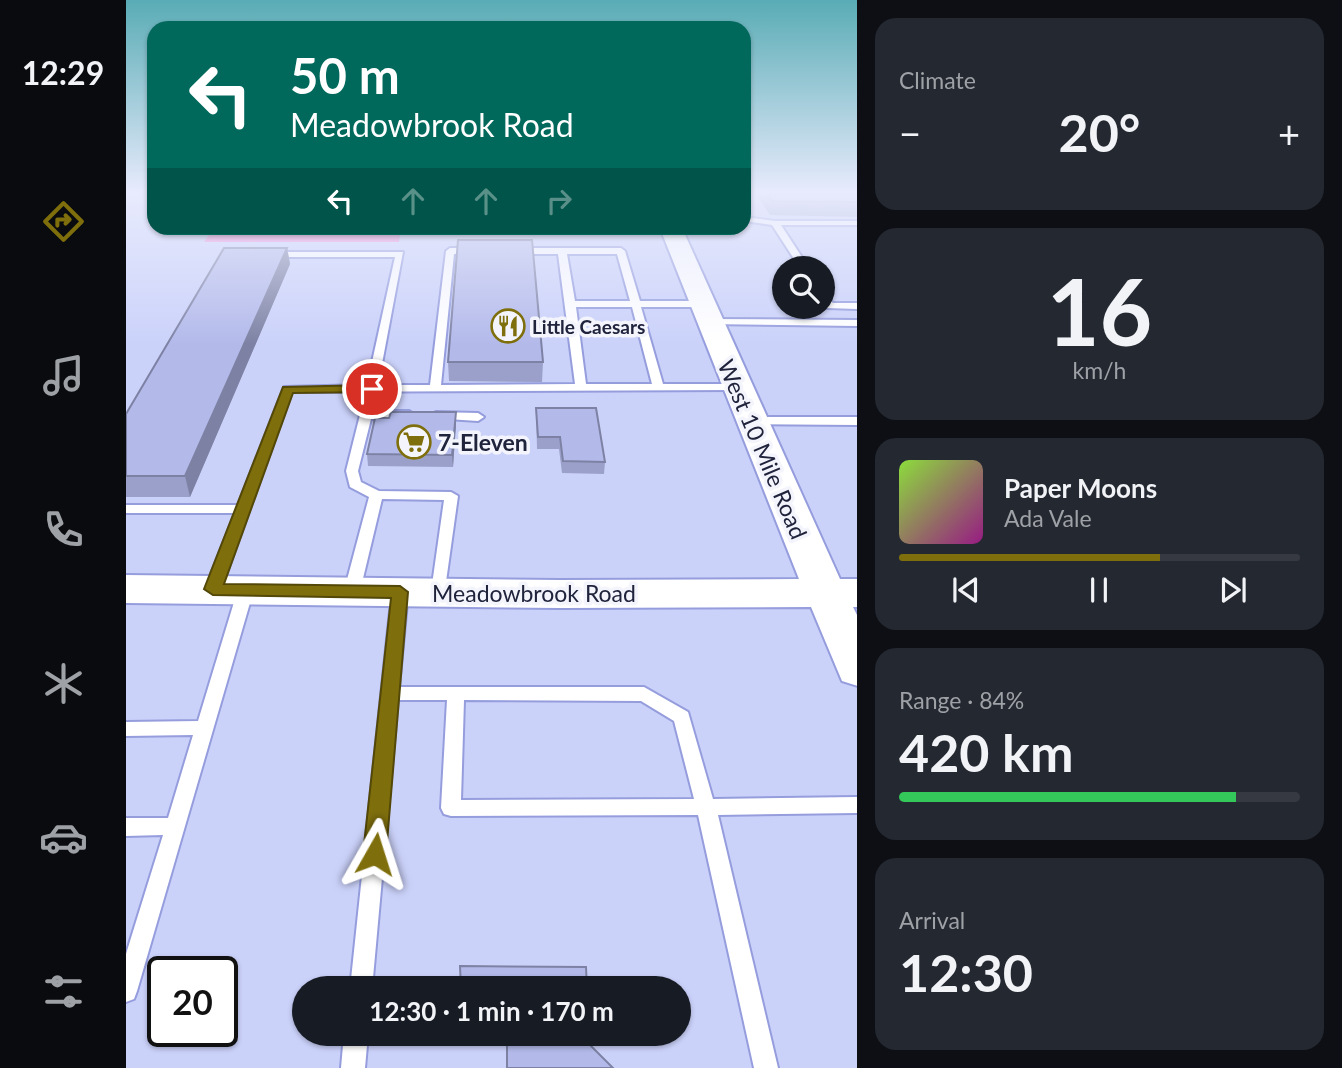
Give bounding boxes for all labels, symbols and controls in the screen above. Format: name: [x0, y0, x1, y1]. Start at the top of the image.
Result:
text: 50 m: [290, 46, 400, 104]
icon: left: [175, 49, 266, 140]
text: 12:29: [22, 53, 104, 92]
text: Climate: [899, 66, 976, 94]
text: 20°: [1059, 101, 1140, 163]
text: Meadowbrook Road: [290, 105, 574, 144]
text: −: [899, 110, 921, 156]
text: +: [1278, 110, 1300, 156]
icon: left: [321, 182, 359, 220]
icon: ahead: [394, 182, 432, 220]
icon: ahead: [467, 182, 505, 220]
icon: right: [540, 182, 578, 220]
icon: directions: [39, 197, 88, 246]
map controls: [772, 256, 835, 319]
button: search: [772, 256, 835, 319]
text: 16: [1047, 256, 1152, 365]
restaurant icon: Little Caesars: [489, 307, 527, 345]
place label: Little Caesars: [532, 315, 645, 338]
icon: music: [39, 351, 88, 400]
street label: West 10 Mile Road: [713, 355, 813, 543]
text: km/h: [1073, 356, 1126, 384]
pin: [342, 359, 402, 419]
icon: arrive: [353, 370, 391, 408]
supermarket icon: 7-Eleven: [395, 423, 433, 461]
place label: 7-Eleven: [438, 428, 528, 456]
text: Paper Moons: [1004, 472, 1157, 504]
text: Ada Vale: [1004, 504, 1092, 532]
icon: phone: [39, 505, 88, 554]
icon: previous: [947, 571, 985, 609]
icon: pause: [1080, 571, 1118, 609]
icon: next: [1214, 571, 1252, 609]
street label: Meadowbrook Road: [432, 579, 636, 607]
icon: climate: [39, 659, 88, 708]
text: Range · 84%: [899, 686, 1024, 714]
text: 420 km: [899, 721, 1073, 783]
icon: car: [39, 813, 88, 862]
position arrow: [338, 817, 412, 891]
text: Arrival: [899, 906, 965, 934]
text: 12:30: [899, 941, 1033, 1003]
speed limit sign: 20: [147, 956, 238, 1047]
icon: filters: [39, 967, 88, 1016]
text: 12:30 · 1 min · 170 m: [369, 995, 614, 1027]

